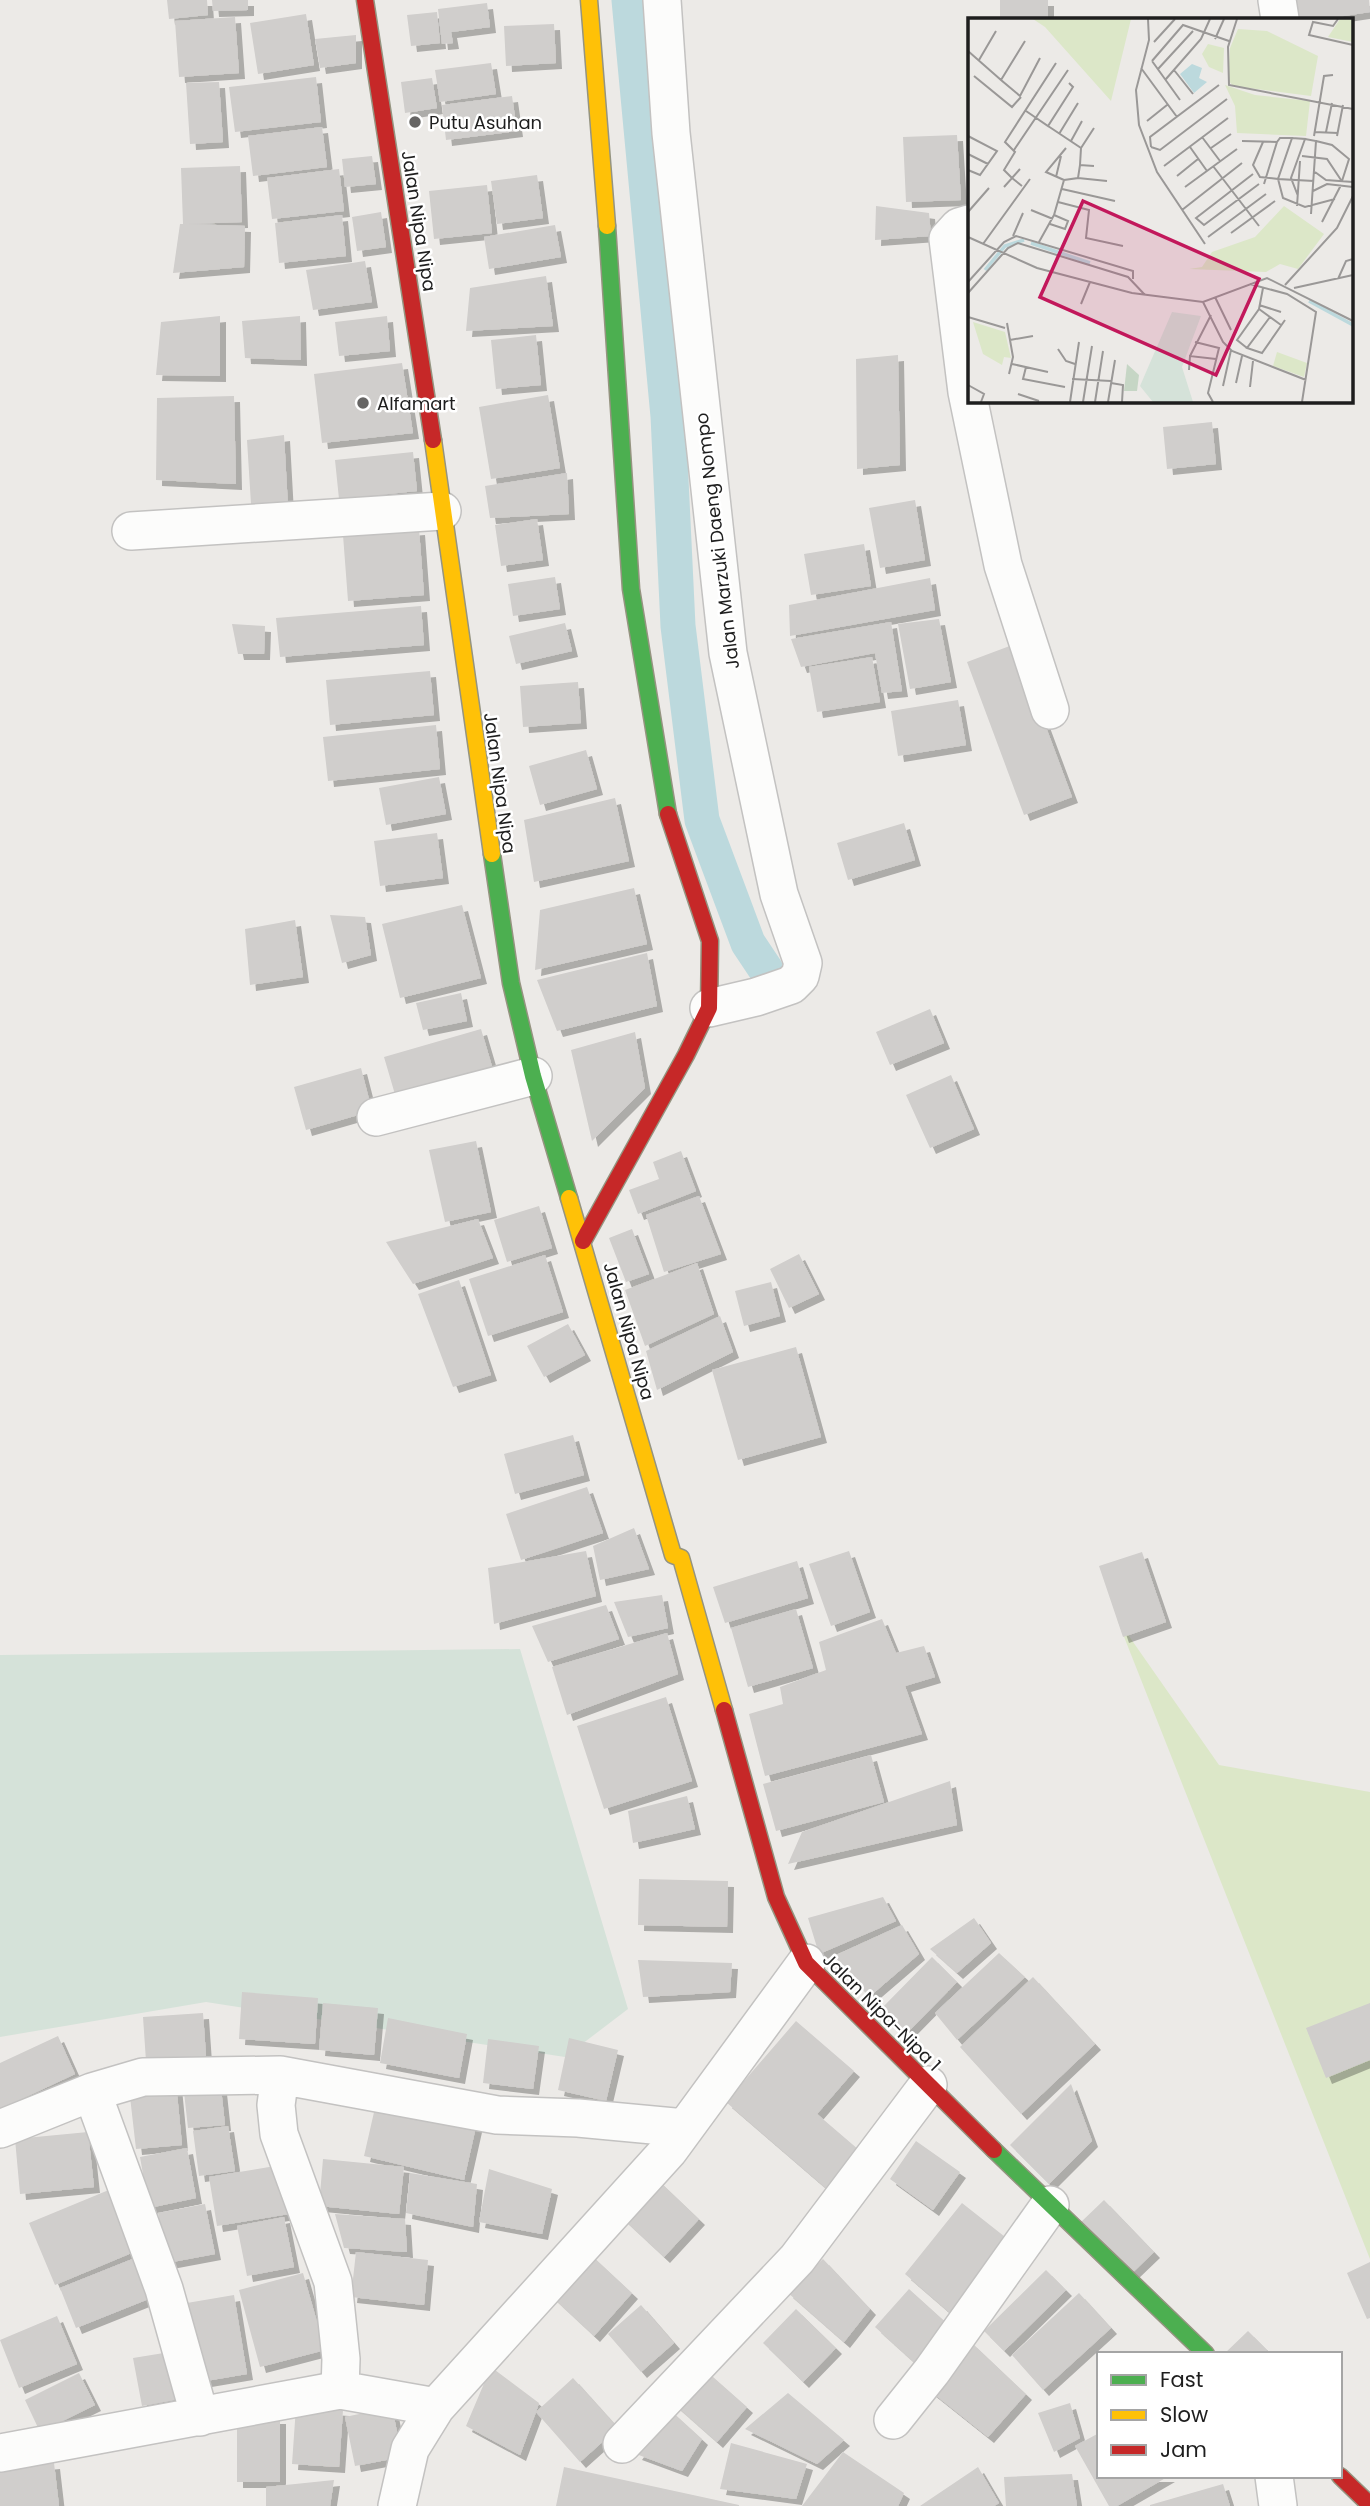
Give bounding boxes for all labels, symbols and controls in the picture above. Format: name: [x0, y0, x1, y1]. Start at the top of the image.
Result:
inset map: [968, 18, 1352, 402]
place label: Putu Asuhan: [429, 110, 542, 135]
marker: Putu Asuhan: [407, 114, 423, 130]
street label: Jalan Nipa Nipa: [396, 149, 442, 293]
place label: Alfamart: [377, 391, 456, 416]
marker: Alfamart: [355, 395, 371, 411]
street label: Jalan Marzuki Daeng Nompo: [689, 411, 745, 671]
street label: Jalan Nipa Nipa: [478, 711, 522, 855]
street label: Jalan Nipa Nipa: [597, 1259, 661, 1403]
street label: Jalan Nipa-Nipa 1: [817, 1947, 947, 2077]
legend: [1097, 2352, 1342, 2478]
text: Fast: [1160, 2365, 1203, 2394]
text: Slow: [1160, 2400, 1208, 2429]
text: Jam: [1160, 2435, 1207, 2464]

